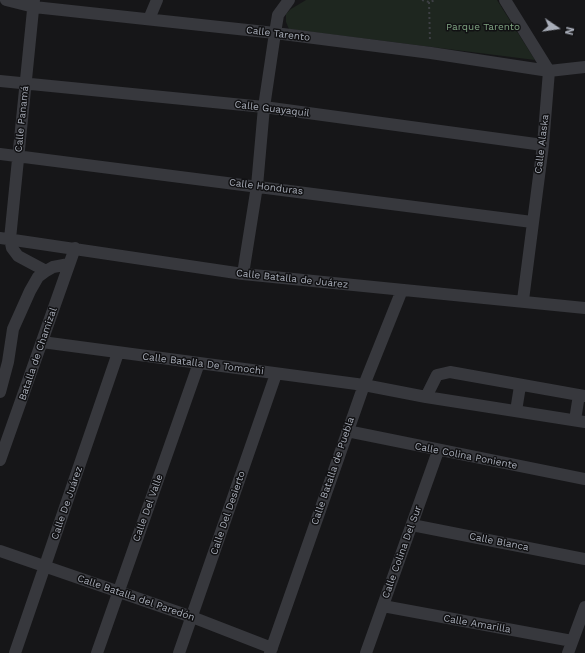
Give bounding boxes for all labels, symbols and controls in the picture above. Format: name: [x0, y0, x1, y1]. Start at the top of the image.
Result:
north arrow: [537, 8, 577, 48]
park label: Parque Tarento: [446, 21, 520, 33]
street label: Calle Tarento: [245, 24, 311, 44]
text: N: [562, 25, 576, 36]
street label: Calle Panamá: [13, 85, 31, 153]
street label: Calle Guayaquil: [234, 98, 310, 120]
street label: Calle Alaska: [532, 114, 552, 174]
street label: Calle Honduras: [228, 177, 304, 197]
street label: Calle Batalla de Juárez: [235, 267, 349, 291]
street label: Batalla de Chamizal: [16, 306, 60, 402]
street label: Calle Batalla De Tomochi: [142, 351, 264, 377]
street label: Calle Batalla de Puebla: [309, 415, 357, 527]
street label: Calle Colina Poniente: [414, 440, 518, 472]
street label: Calle De Juárez: [49, 465, 85, 541]
street label: Calle Del Desierto: [208, 469, 248, 557]
street label: Calle Del Valle: [130, 473, 166, 543]
street label: Calle Colina Del Sur: [380, 504, 424, 600]
street label: Calle Blanca: [468, 530, 530, 554]
street label: Calle Batalla del Paredón: [76, 572, 196, 624]
street label: Calle Amarilla: [442, 612, 512, 636]

